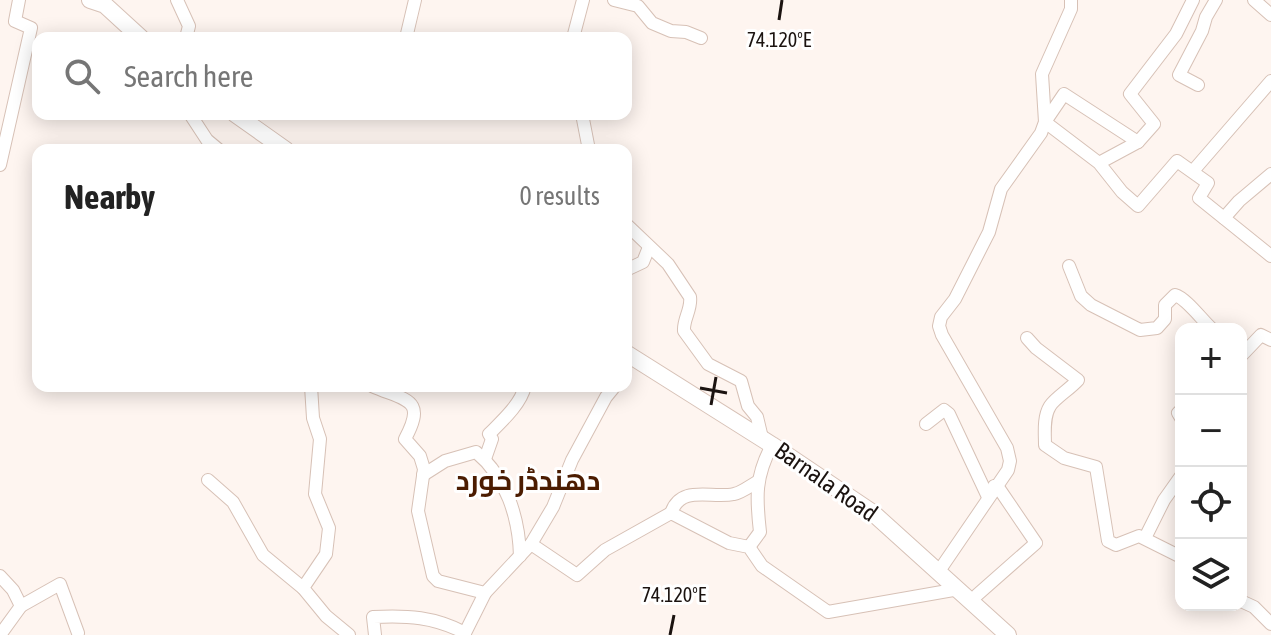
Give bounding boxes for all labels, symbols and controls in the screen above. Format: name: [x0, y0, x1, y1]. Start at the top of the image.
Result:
text: 74.120°E: [747, 28, 812, 51]
search box: [32, 32, 632, 120]
icon: search: [60, 54, 104, 98]
text: Search here: [124, 59, 253, 93]
text: Nearby: [64, 177, 155, 216]
text: 0 results: [519, 181, 600, 211]
map controls: [1175, 323, 1247, 611]
button: +: [1175, 323, 1247, 395]
button: −: [1175, 395, 1247, 467]
street label: Barnala Road: [770, 436, 883, 527]
district label: دھندڈر خورد: [456, 464, 600, 497]
button: locate: [1175, 467, 1247, 539]
button: layers: [1175, 539, 1247, 611]
text: 74.120°E: [642, 583, 707, 606]

